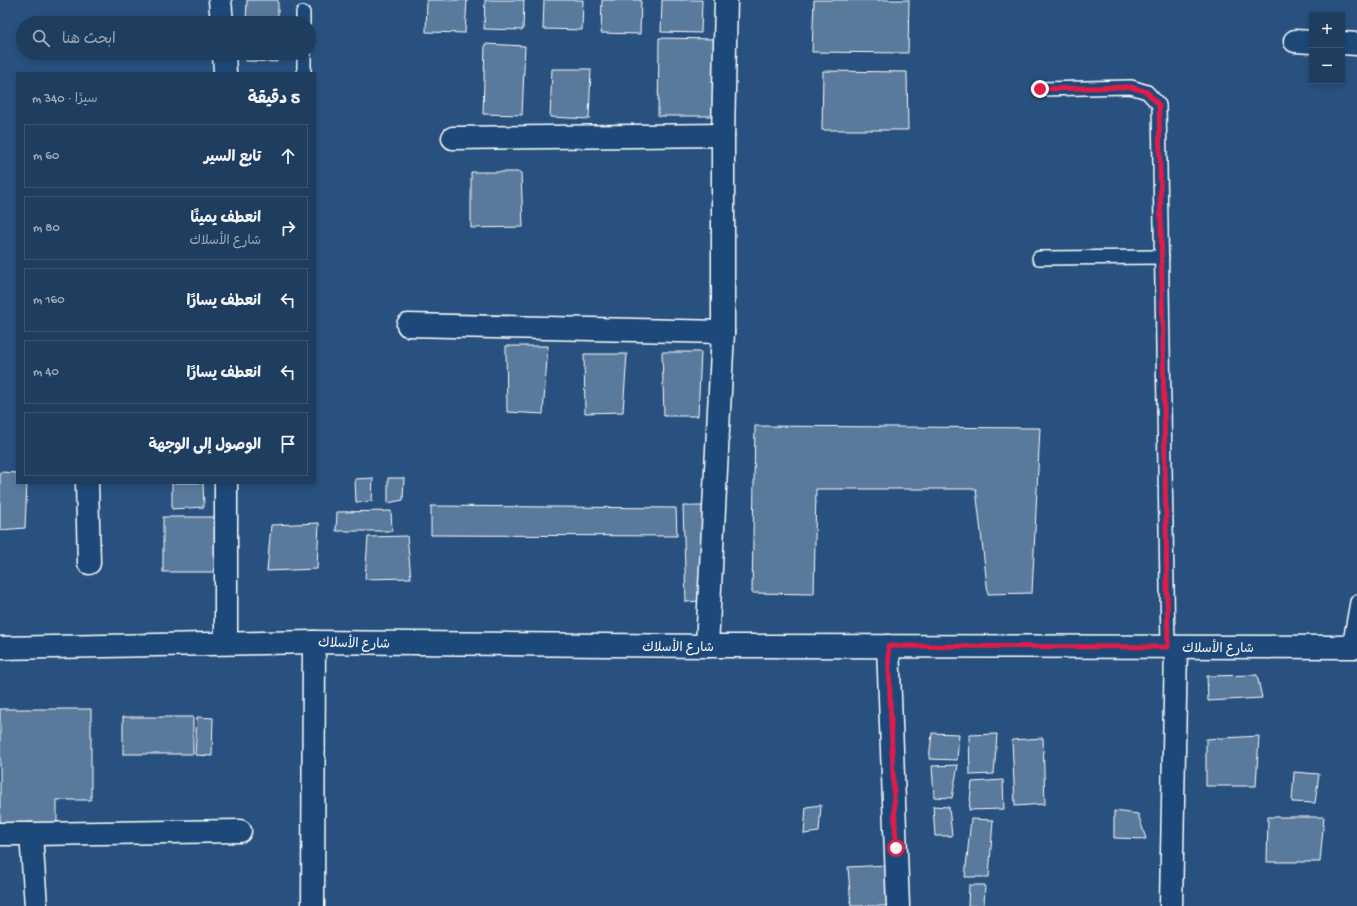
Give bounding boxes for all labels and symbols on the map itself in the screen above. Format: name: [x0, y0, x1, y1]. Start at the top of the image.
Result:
route end: [1031, 80, 1049, 98]
street label: شارع الأسلاك: [318, 633, 390, 653]
street label: شارع الأسلاك: [642, 638, 714, 656]
street label: شارع الأسلاك: [1182, 639, 1254, 657]
route start: [887, 839, 905, 857]

